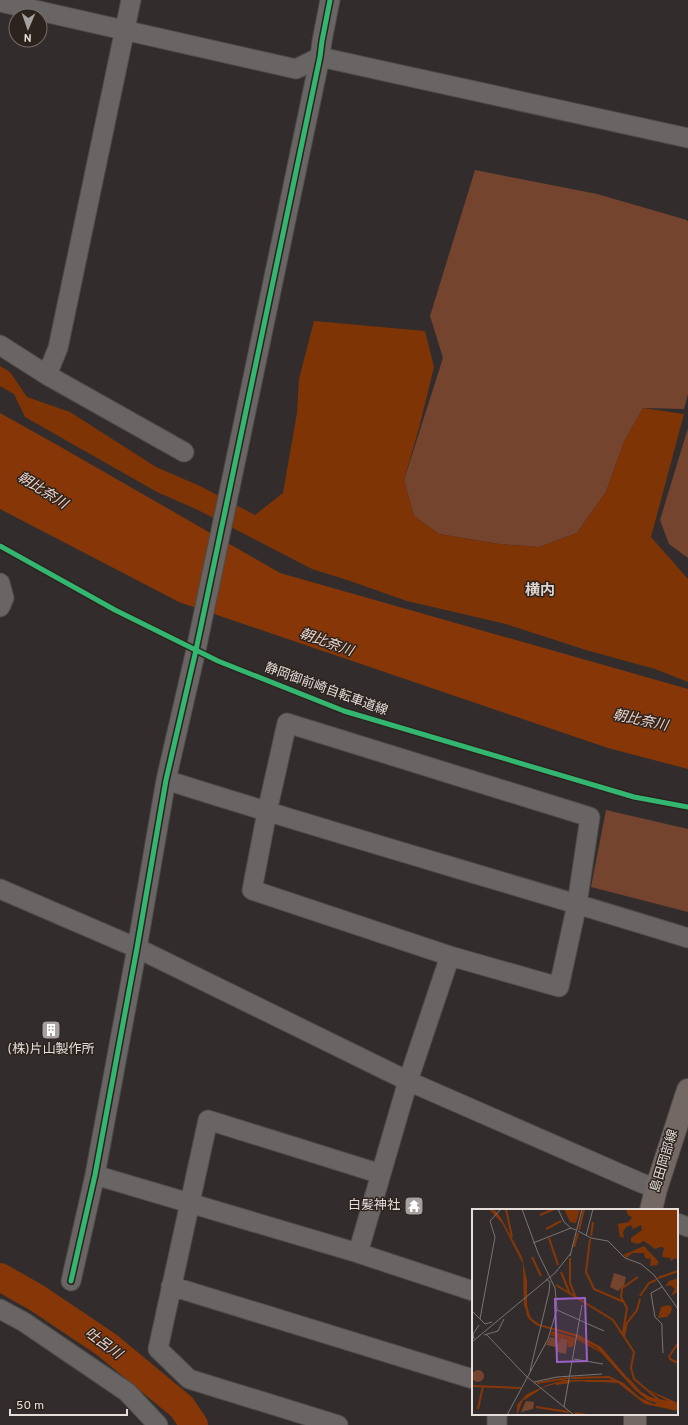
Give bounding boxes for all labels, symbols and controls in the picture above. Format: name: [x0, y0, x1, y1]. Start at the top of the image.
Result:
north arrow: [8, 8, 48, 48]
text: N: [23, 30, 32, 44]
water label: 朝比奈川: [14, 469, 72, 514]
district label: 横内: [525, 581, 555, 601]
water label: 朝比奈川: [297, 625, 357, 661]
street label: 静岡御前崎自転車道線: [262, 659, 390, 720]
water label: 朝比奈川: [611, 707, 671, 736]
building icon: (株)片山製作所: [40, 1019, 62, 1041]
place label: (株)片山製作所: [8, 1041, 94, 1058]
street label: 島田岡部線: [647, 1127, 682, 1194]
temple icon: 白髪神社: [403, 1195, 425, 1217]
place label: 白髪神社: [348, 1197, 400, 1214]
inset map: [472, 1209, 678, 1415]
water label: 吐呂川: [81, 1325, 127, 1364]
scale bar: [10, 1391, 127, 1417]
text: 50 m: [16, 1398, 44, 1414]

